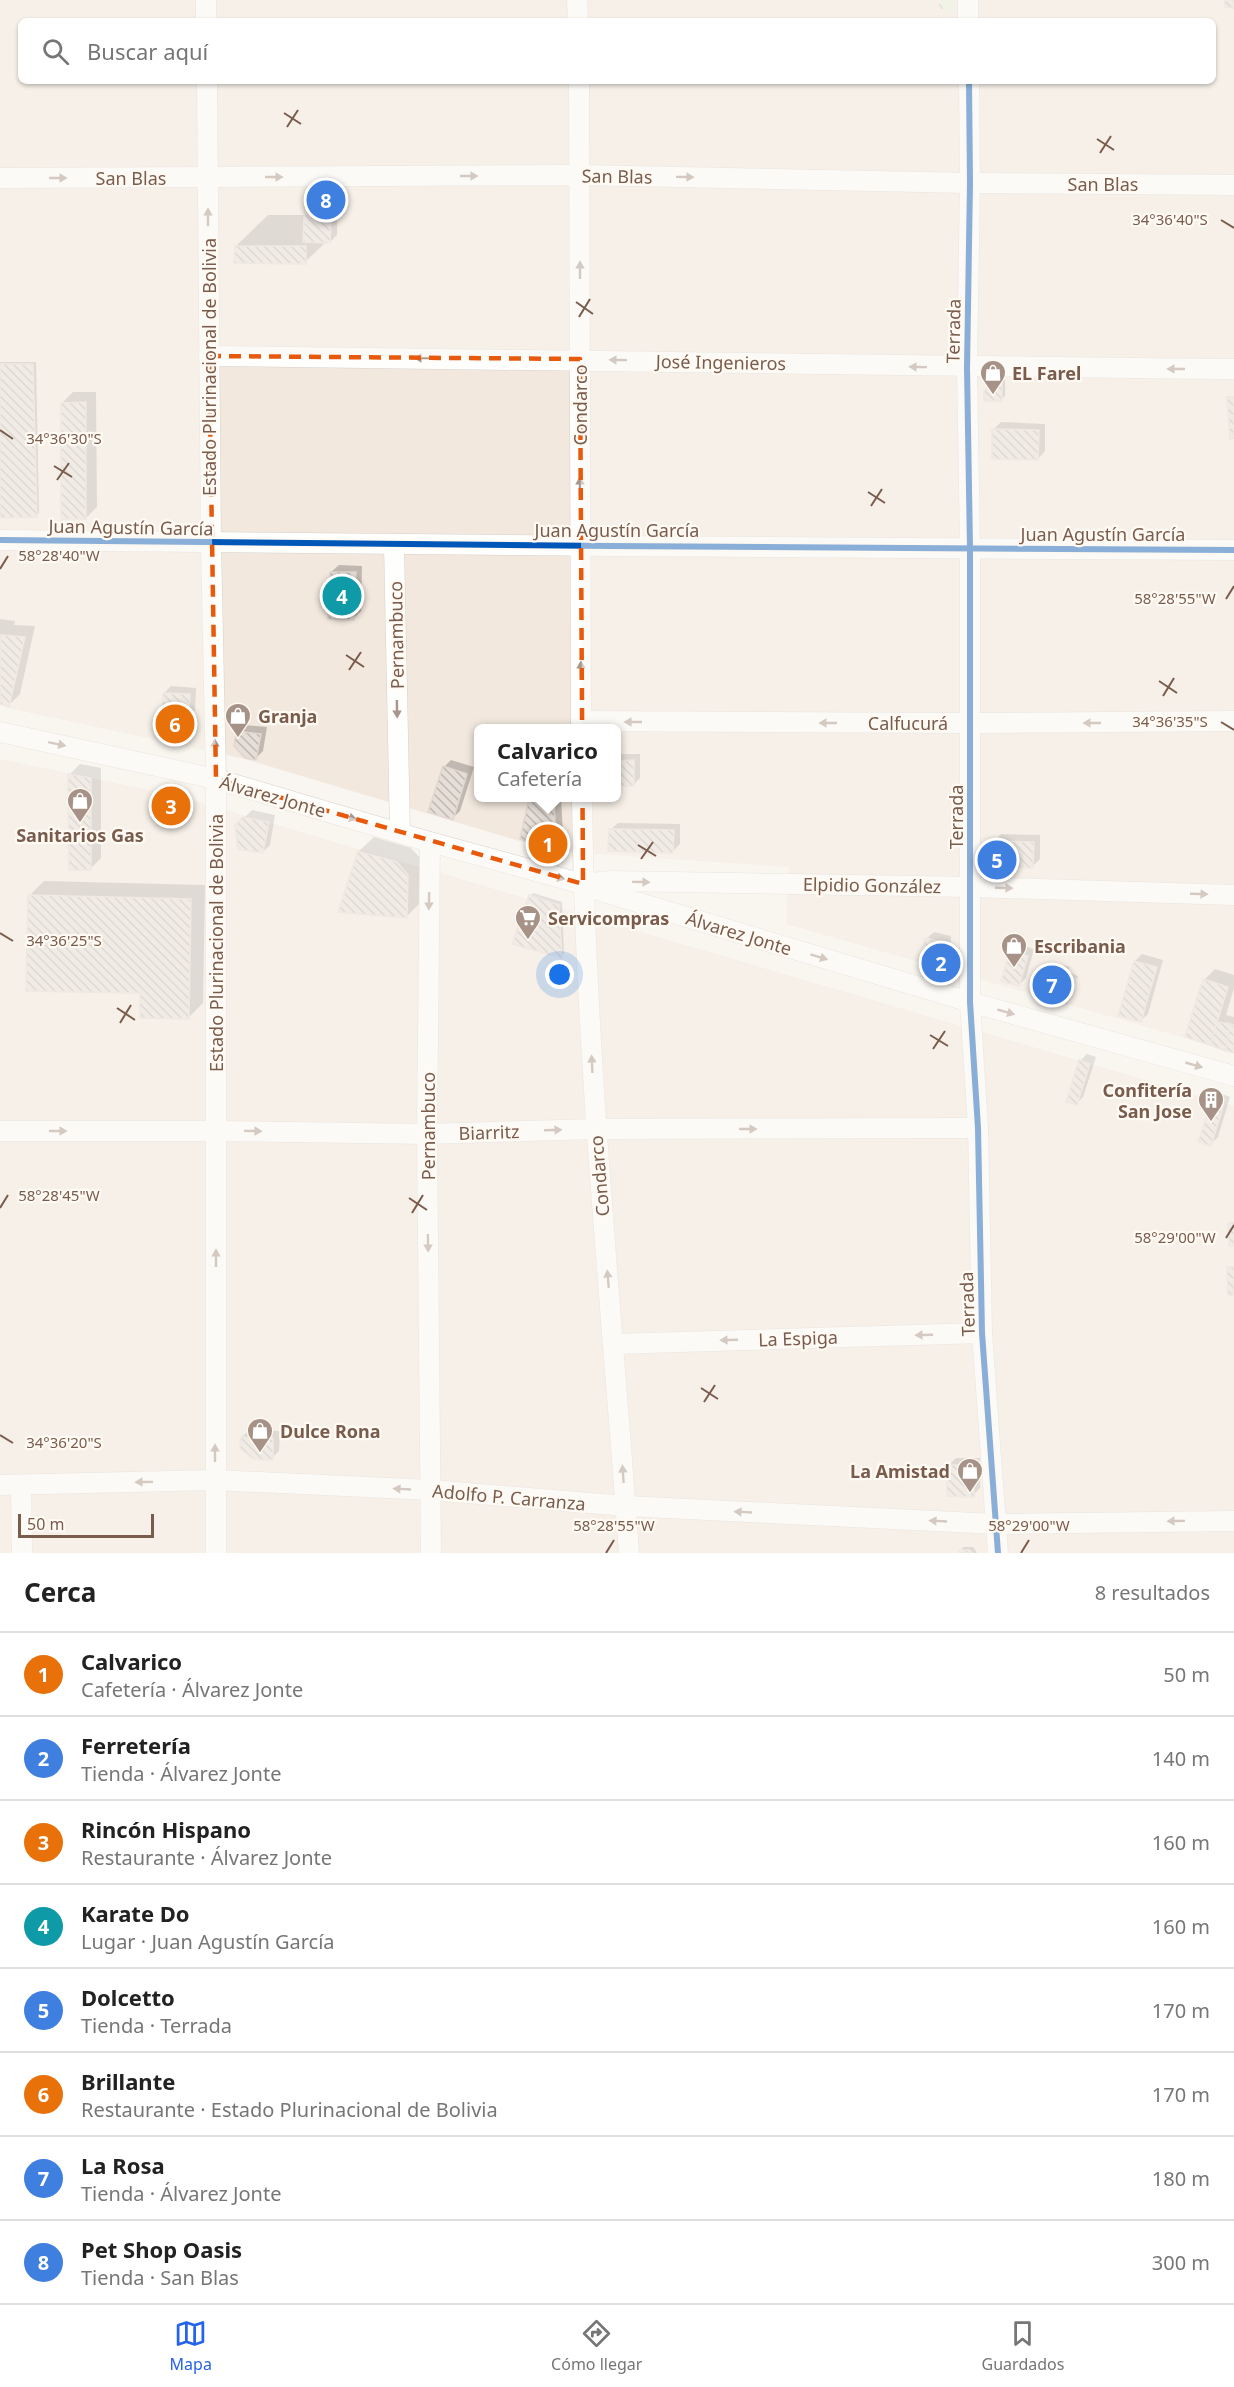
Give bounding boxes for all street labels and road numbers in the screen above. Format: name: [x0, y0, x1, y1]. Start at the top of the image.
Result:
street label: San Blas: [581, 163, 653, 189]
street label: San Blas: [96, 166, 166, 190]
street label: San Blas: [1068, 172, 1138, 196]
street label: Estado Plurinacional de Bolivia: [197, 238, 221, 496]
street label: Terrada: [940, 298, 966, 364]
street label: José Ingenieros: [654, 349, 786, 375]
street label: Condarco: [568, 364, 592, 446]
street label: Juan Agustín García: [46, 514, 214, 540]
street label: Juan Agustín García: [533, 518, 699, 542]
street label: Juan Agustín García: [1019, 522, 1185, 546]
street label: Pernambuco: [383, 581, 409, 689]
street label: Calfucurá: [868, 711, 948, 735]
street label: Álvarez Jonte: [217, 769, 329, 823]
street label: Terrada: [944, 785, 968, 849]
street label: Estado Plurinacional de Bolivia: [204, 814, 228, 1072]
street label: Elpidio González: [803, 872, 941, 898]
street label: Álvarez Jonte: [683, 906, 795, 960]
street label: Pernambuco: [416, 1072, 440, 1180]
street label: Biarritz: [458, 1119, 520, 1145]
street label: Condarco: [584, 1135, 614, 1217]
street label: Terrada: [954, 1271, 980, 1337]
street label: La Espiga: [758, 1325, 838, 1351]
street label: Adolfo P. Carranza: [431, 1478, 587, 1516]

